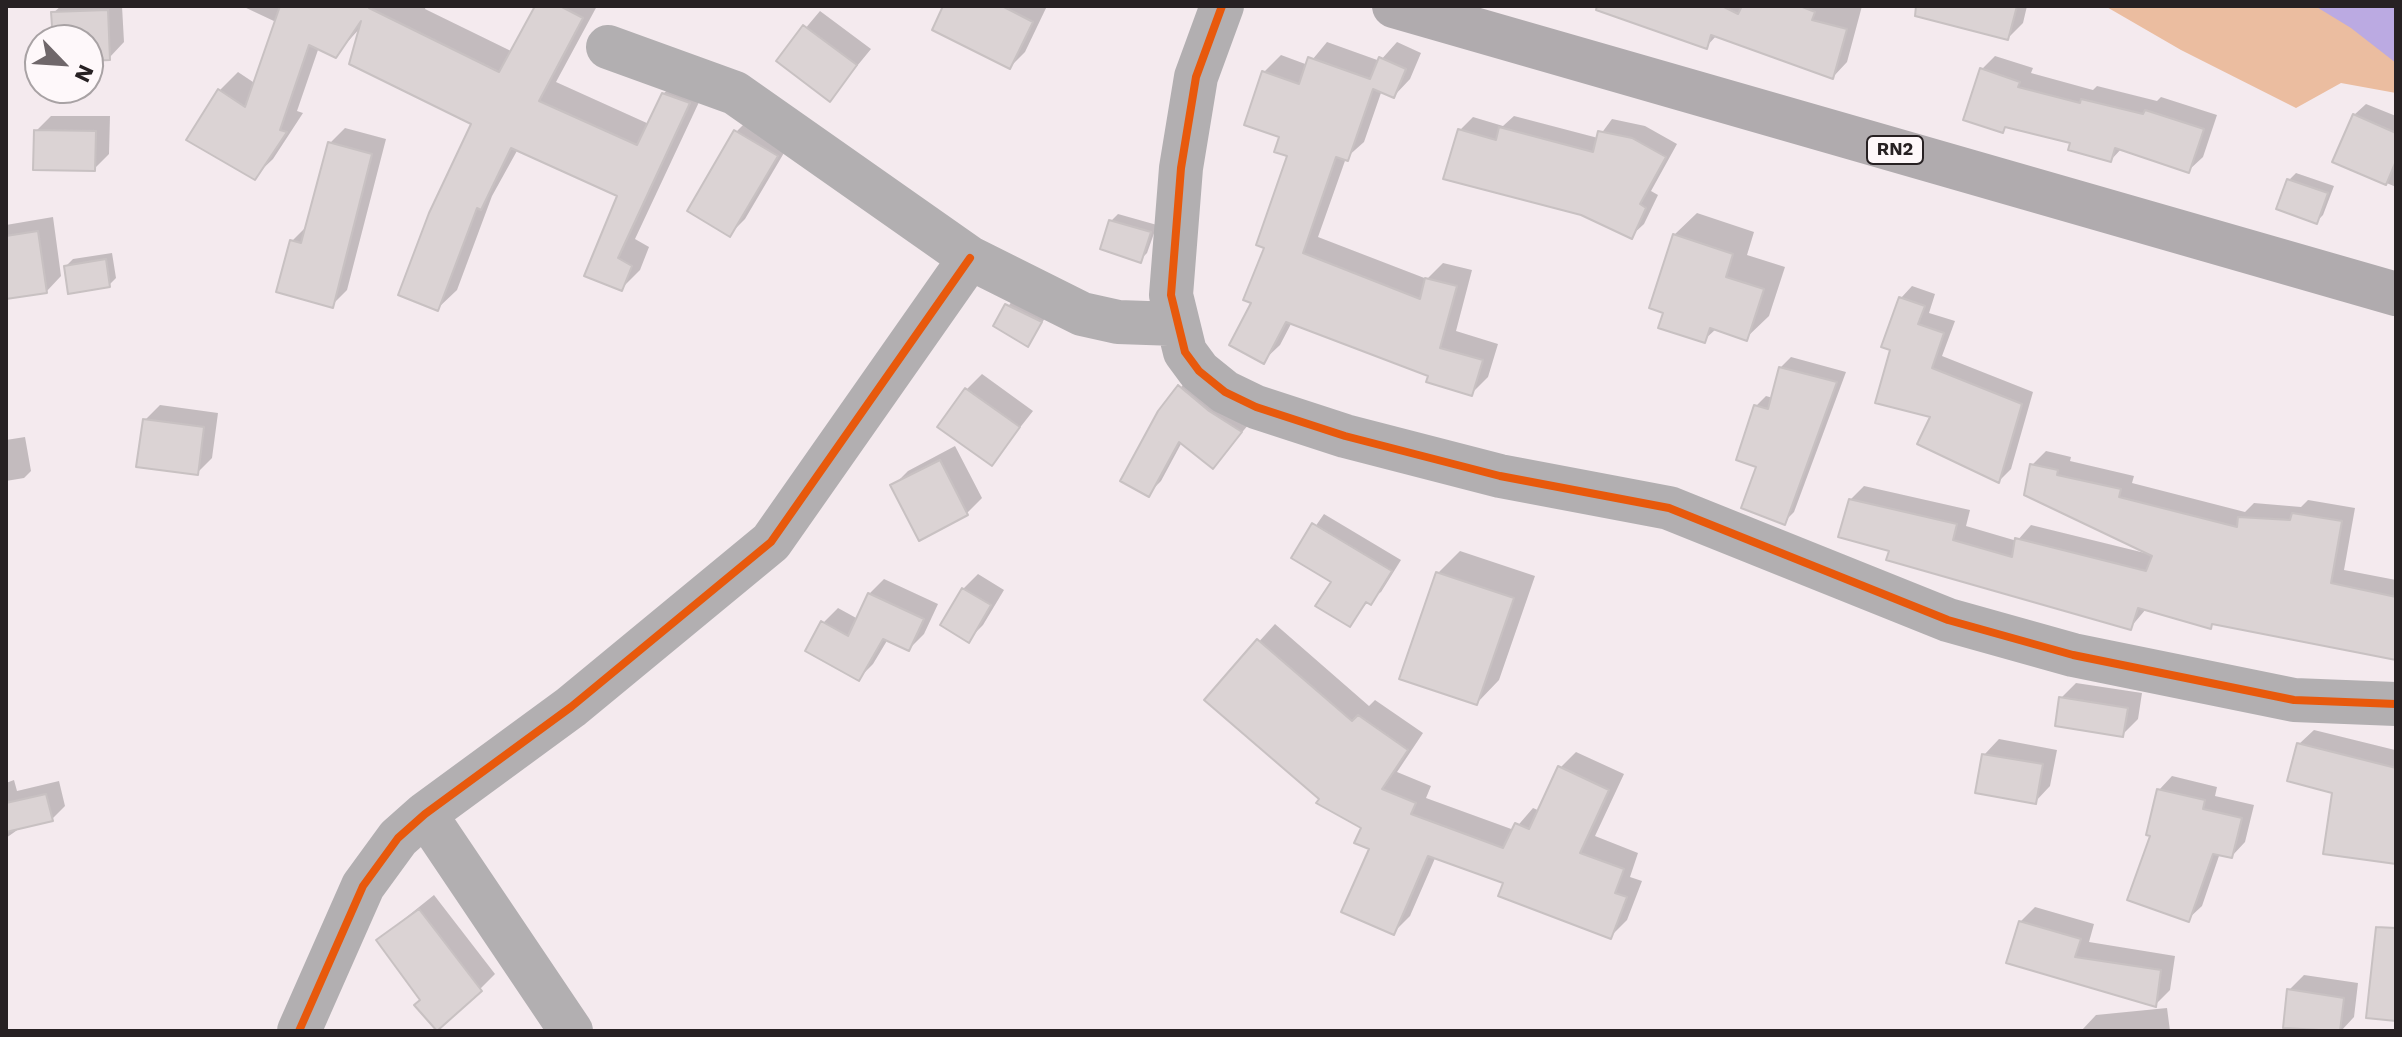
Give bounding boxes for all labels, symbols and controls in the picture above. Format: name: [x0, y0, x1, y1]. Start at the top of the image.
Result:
north arrow: [24, 24, 104, 104]
text: N: [70, 61, 99, 86]
road number: RN2: [1867, 136, 1923, 164]

